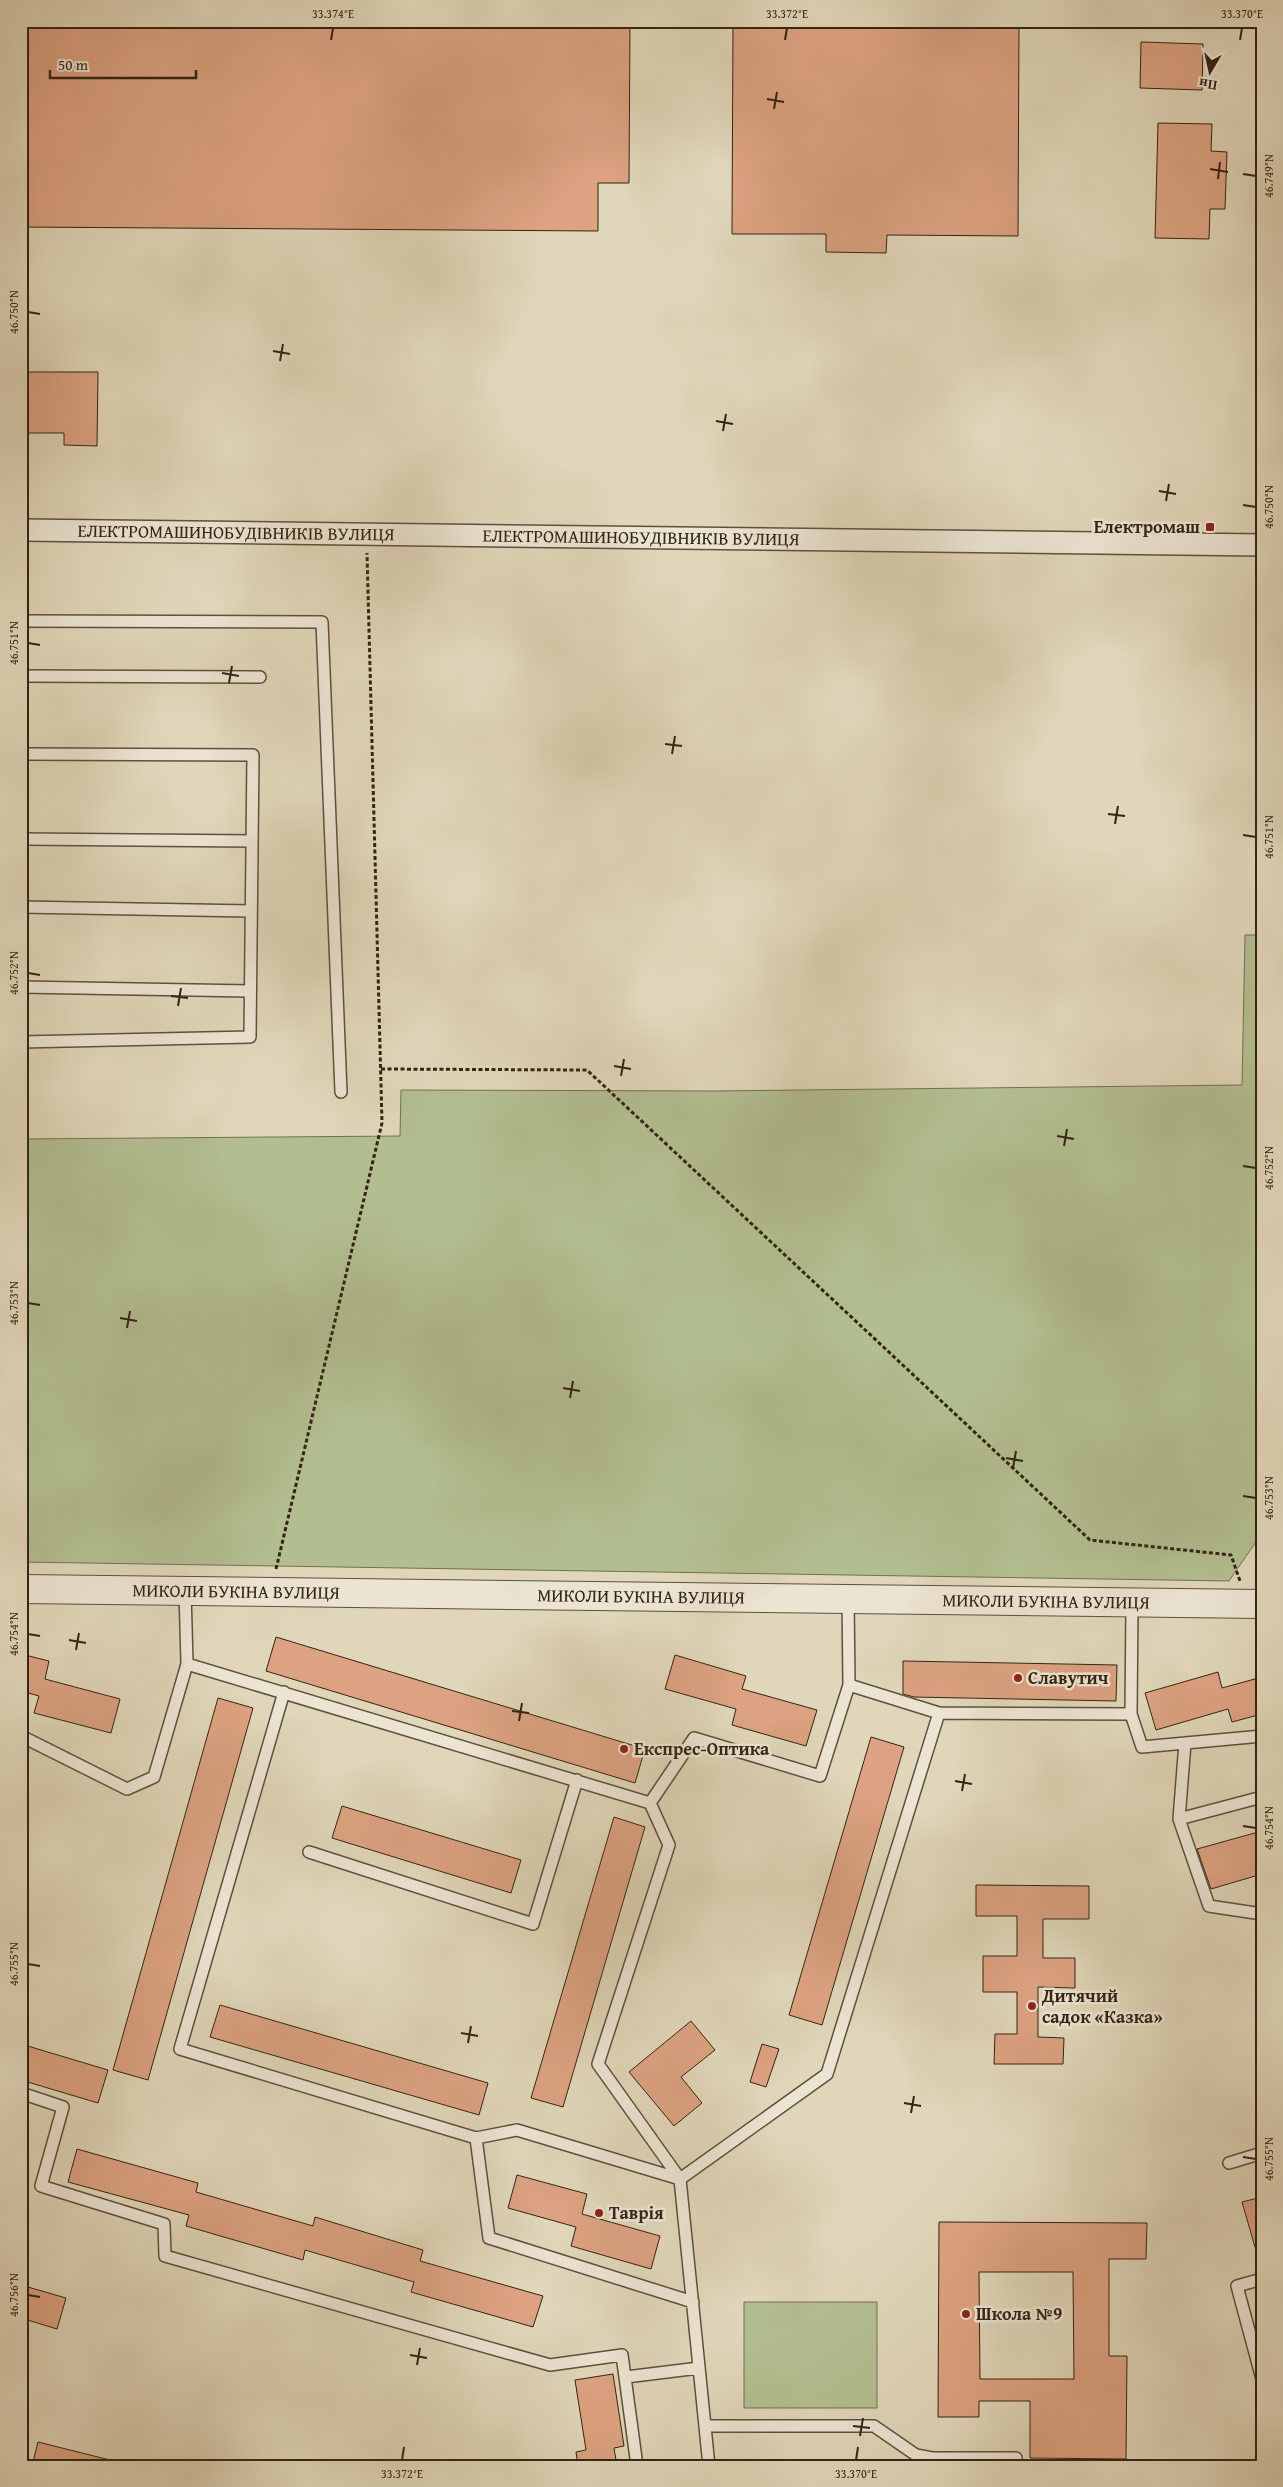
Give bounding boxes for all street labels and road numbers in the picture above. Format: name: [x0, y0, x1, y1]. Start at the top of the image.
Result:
street label: ЕЛЕКТРОМАШИНОБУДІВНИКІВ ВУЛИЦЯ: [77, 517, 395, 548]
street label: ЕЛЕКТРОМАШИНОБУДІВНИКІВ ВУЛИЦЯ: [482, 522, 800, 552]
street label: МИКОЛИ БУКІНА ВУЛИЦЯ: [132, 1576, 340, 1606]
street label: МИКОЛИ БУКІНА ВУЛИЦЯ: [537, 1581, 745, 1611]
street label: МИКОЛИ БУКІНА ВУЛИЦЯ: [942, 1586, 1150, 1616]

